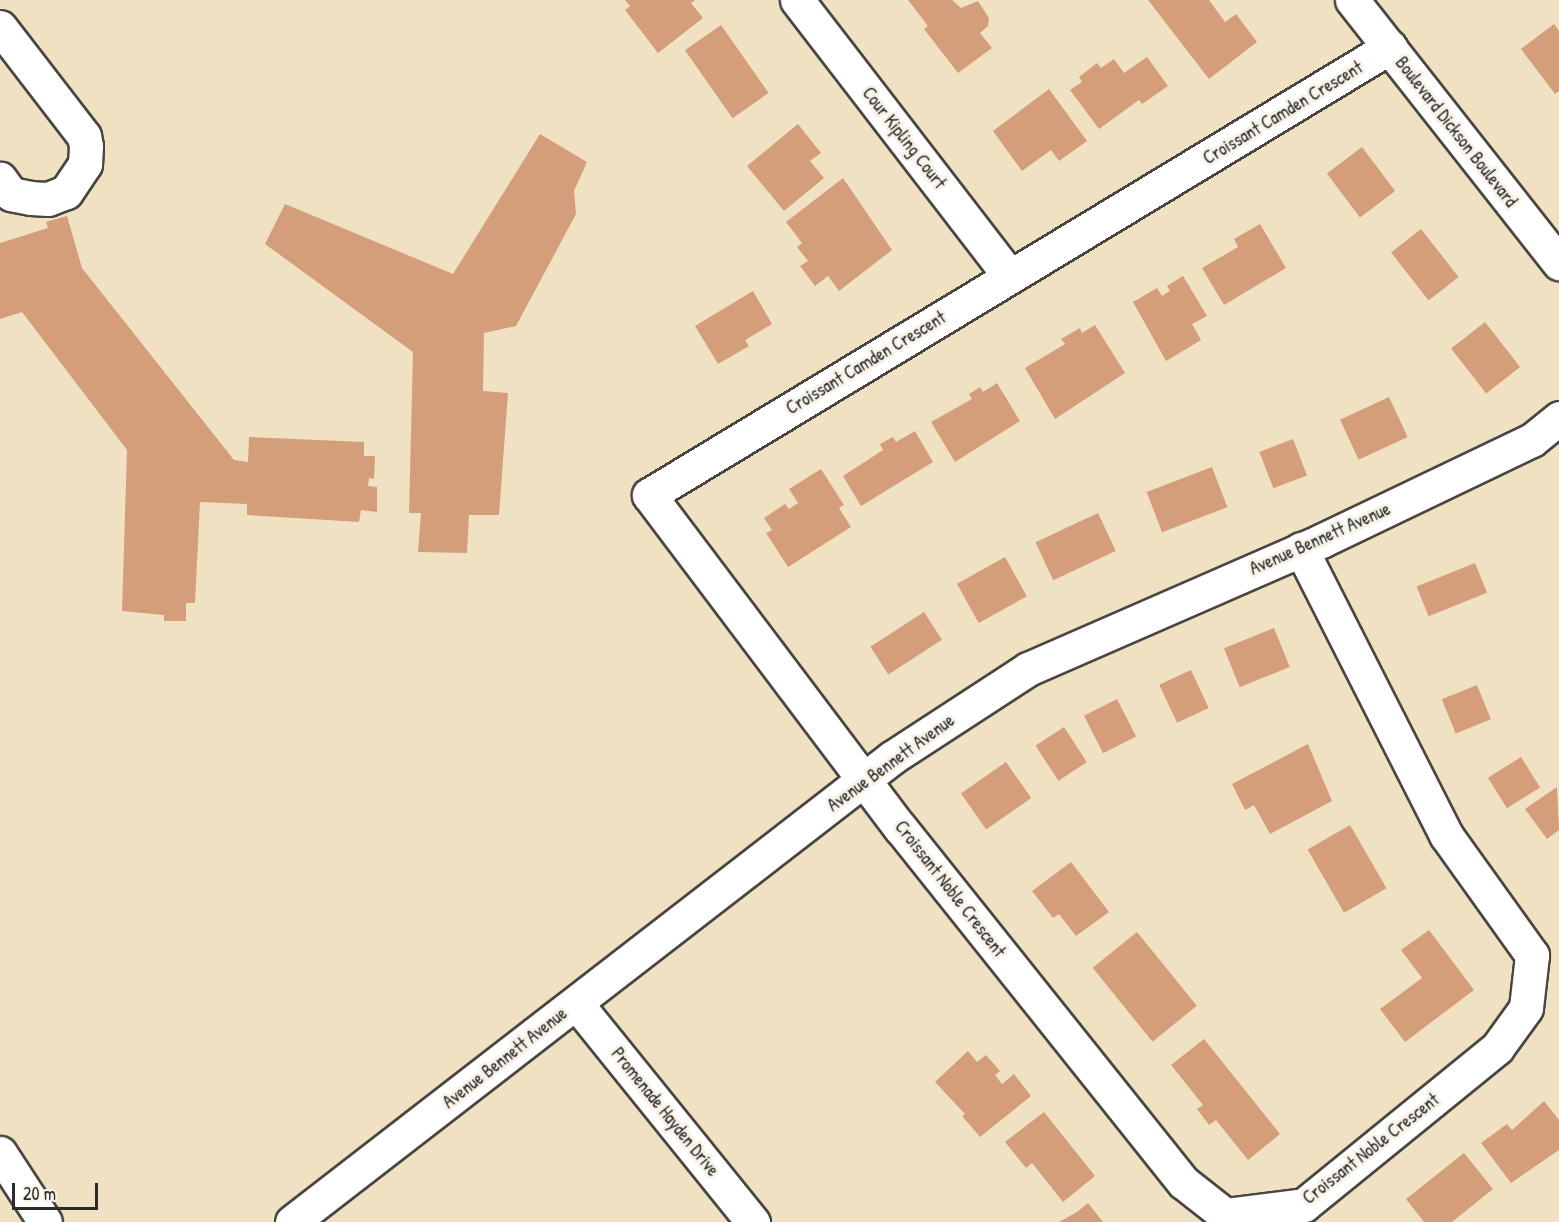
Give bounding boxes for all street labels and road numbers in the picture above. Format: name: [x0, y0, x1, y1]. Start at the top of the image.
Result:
street label: Boulevard Dickson Boulevard: [1391, 52, 1521, 212]
street label: Croissant Camden Crescent: [1199, 57, 1367, 169]
street label: Cour Kipling Court: [858, 83, 950, 193]
street label: Croissant Camden Crescent: [782, 307, 950, 419]
street label: Avenue Bennett Avenue: [1246, 498, 1394, 580]
street label: Avenue Bennett Avenue: [823, 710, 959, 816]
street label: Croissant Noble Crescent: [890, 816, 1010, 962]
street label: Avenue Bennett Avenue: [439, 1003, 571, 1113]
street label: Promenade Hayden Drive: [607, 1043, 723, 1181]
street label: Croissant Noble Crescent: [1298, 1089, 1444, 1209]

